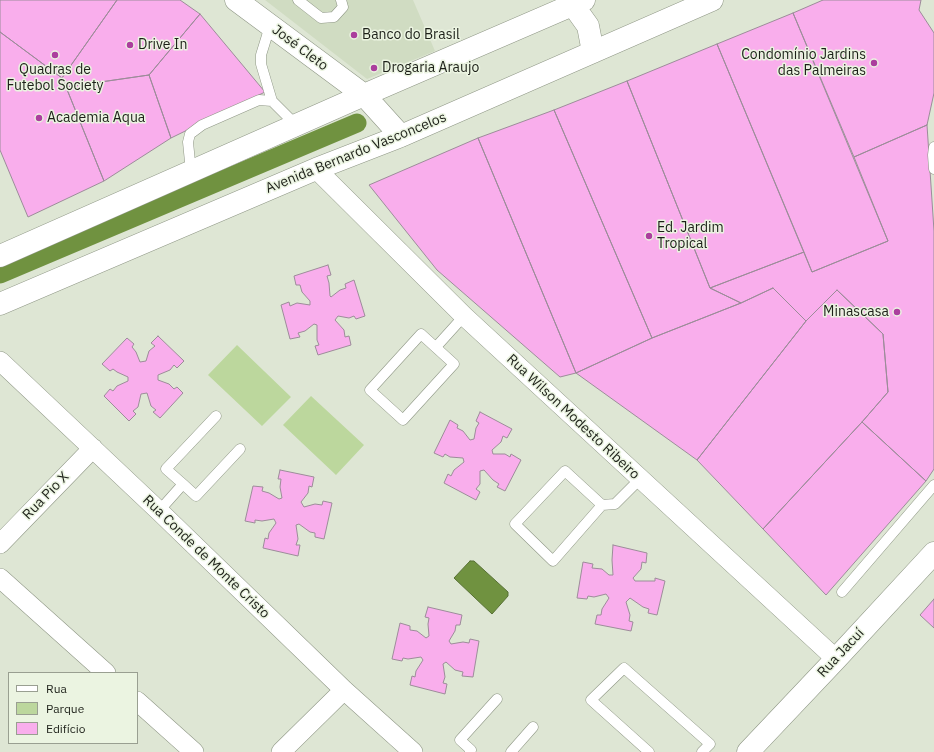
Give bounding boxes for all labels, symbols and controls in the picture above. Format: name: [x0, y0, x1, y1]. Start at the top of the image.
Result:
street label: José Cleto: [269, 22, 331, 74]
place label: Banco do Brasil: [362, 27, 460, 43]
marker: Banco do Brasil: [349, 30, 359, 40]
place label: Drive In: [138, 37, 187, 53]
marker: Drive In: [125, 40, 135, 50]
place label: Condomínio Jardins das Palmeiras: [741, 47, 866, 80]
marker: Quadras de Futebol Society: [50, 50, 60, 60]
marker: Condomínio Jardins das Palmeiras: [869, 58, 879, 68]
place label: Drogaria Araujo: [382, 60, 479, 76]
place label: Quadras de Futebol Society: [6, 62, 104, 94]
marker: Drogaria Araujo: [369, 63, 379, 73]
street label: Avenida Bernardo Vasconcelos: [263, 109, 449, 197]
place label: Academia Aqua: [47, 110, 145, 126]
marker: Academia Aqua: [34, 113, 44, 123]
place label: Ed. Jardim Tropical: [657, 220, 724, 252]
marker: Ed. Jardim Tropical: [644, 231, 654, 241]
place label: Minascasa: [823, 304, 889, 320]
marker: Minascasa: [892, 307, 902, 317]
street label: Rua Wilson Modesto Ribeiro: [503, 351, 643, 483]
street label: Rua Pio X: [19, 469, 73, 523]
street label: Rua Conde de Monte Cristo: [139, 492, 273, 622]
street label: Rua Jacuí: [814, 625, 868, 681]
legend: [8, 672, 138, 744]
text: Rua: [46, 681, 67, 696]
text: Parque: [46, 701, 84, 716]
text: Edifício: [46, 721, 85, 736]

